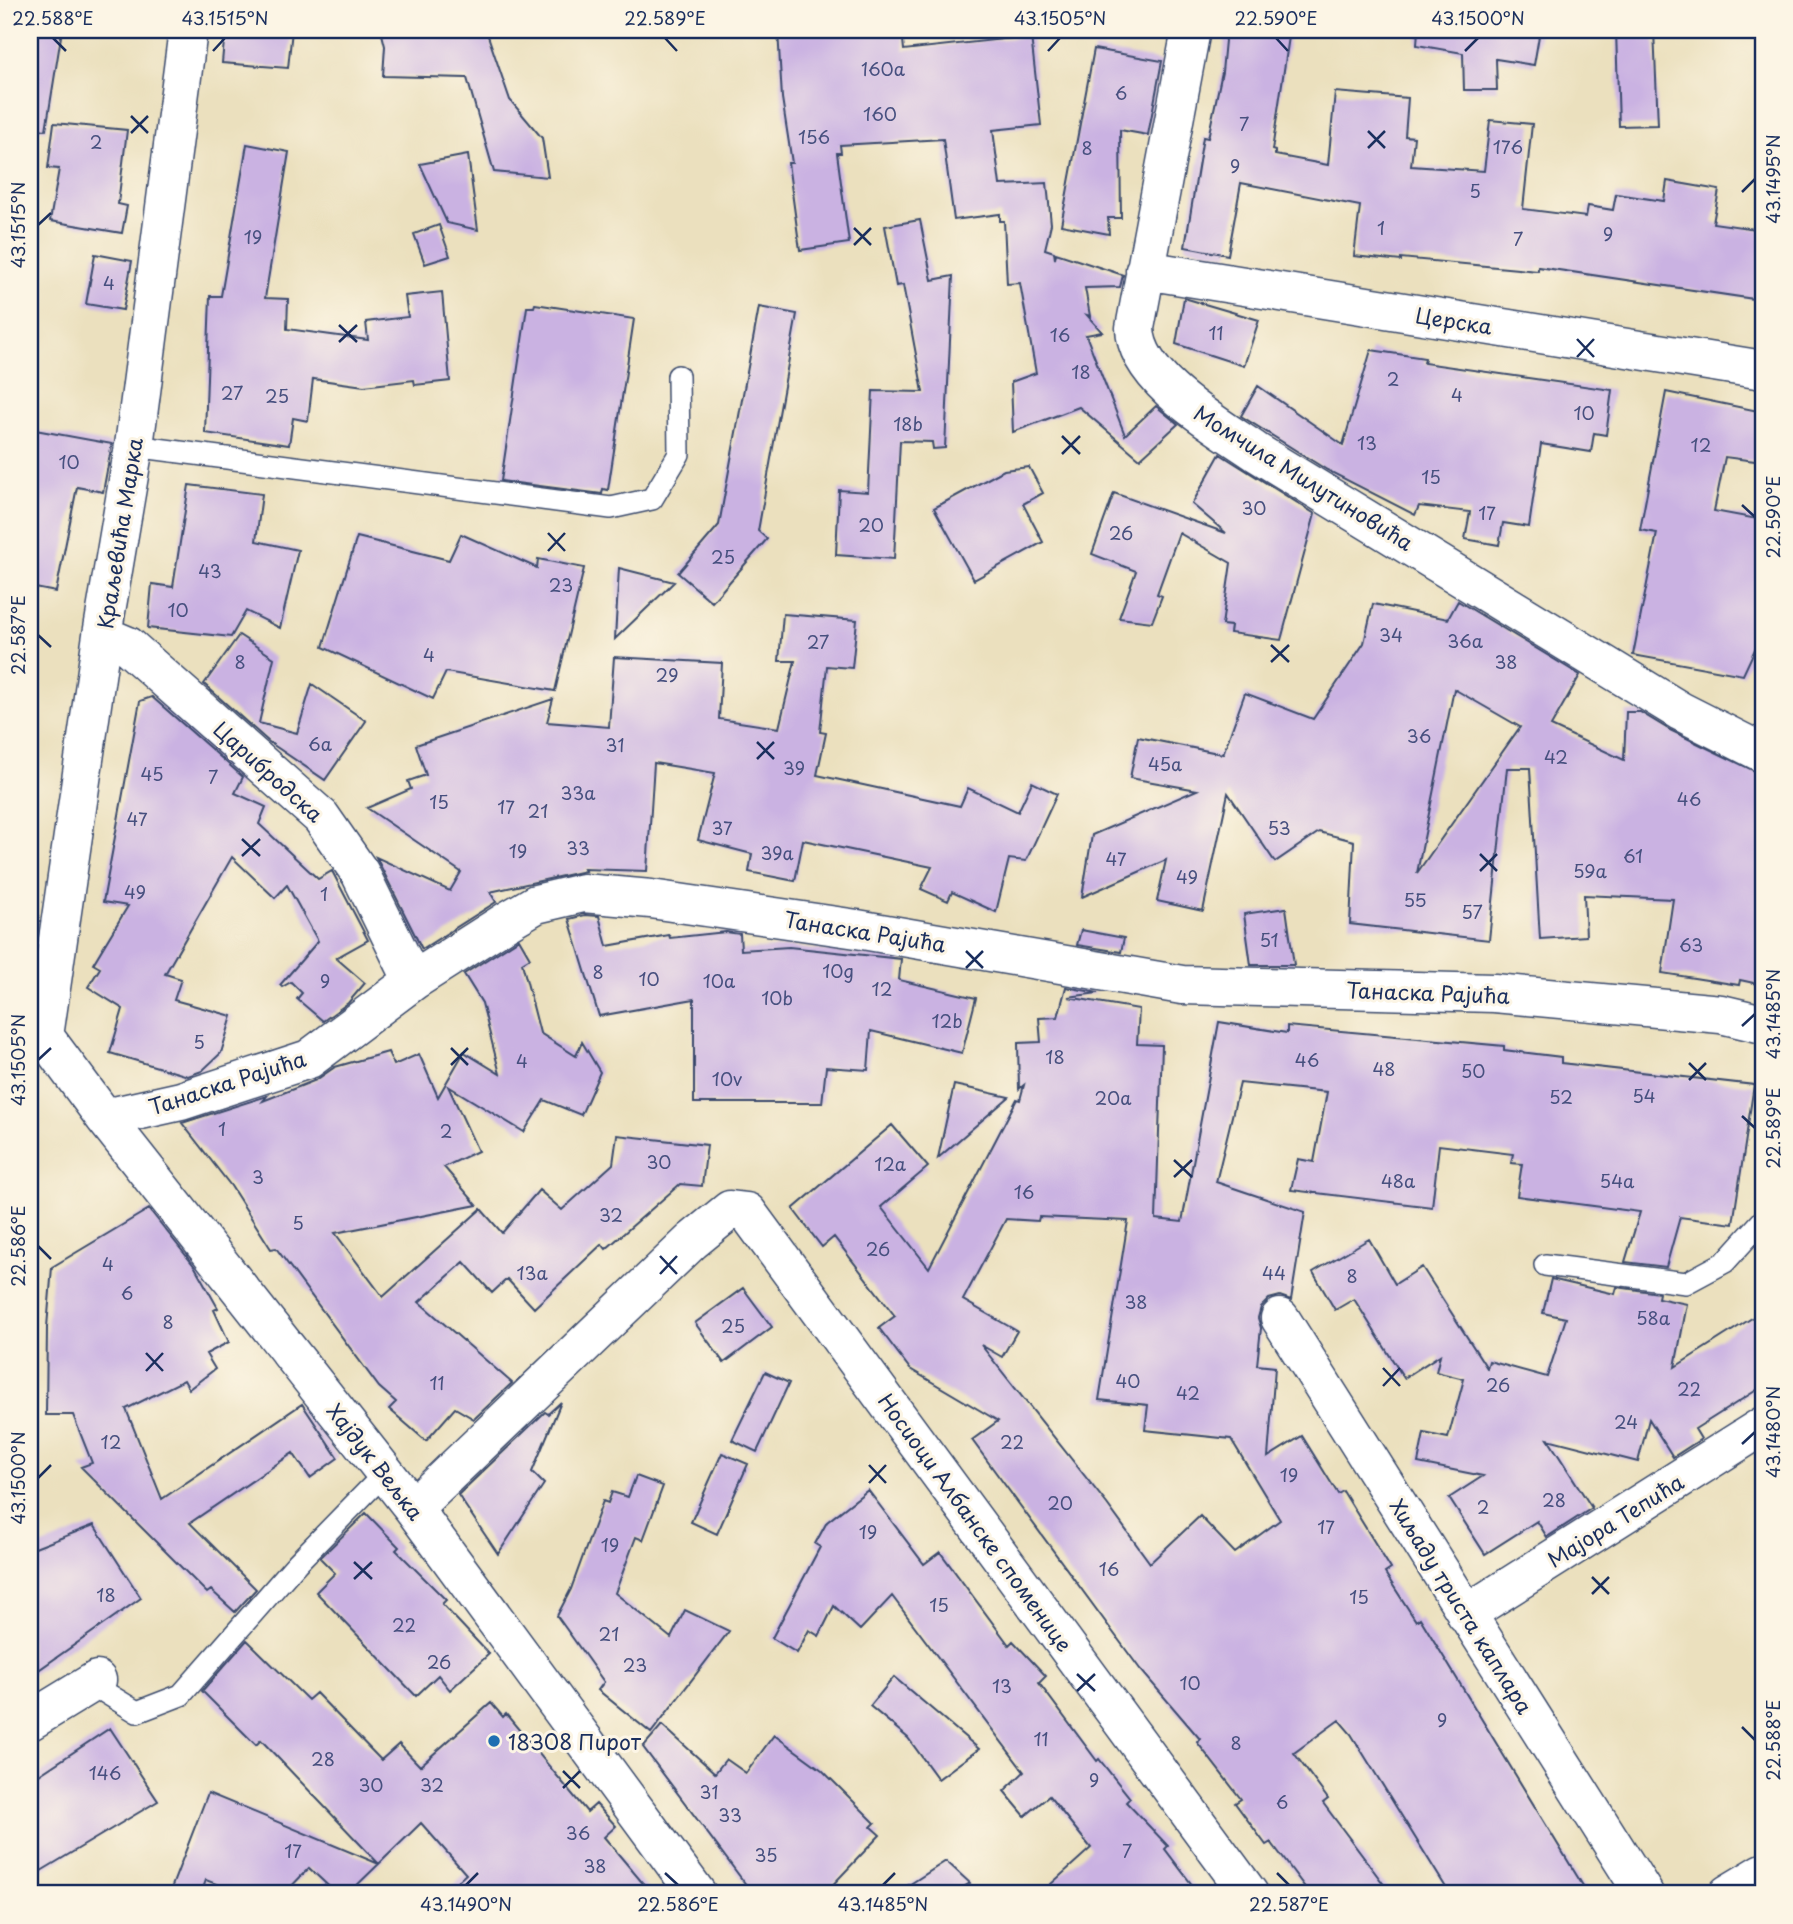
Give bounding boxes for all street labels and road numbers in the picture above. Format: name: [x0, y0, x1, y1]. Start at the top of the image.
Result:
street label: Церска: [1413, 298, 1495, 342]
street label: Момчила Милутиновића: [1188, 396, 1421, 558]
street label: Краљевића Марка: [88, 435, 150, 631]
street label: Царибродска: [207, 713, 331, 829]
street label: Танаска Рајића: [782, 902, 949, 960]
street label: Танаска Рајића: [1346, 973, 1511, 1011]
street label: Танаска Рајића: [144, 1041, 310, 1122]
street label: Носиоци Албанске споменице: [871, 1386, 1081, 1658]
street label: Хајдук Вељка: [320, 1396, 432, 1526]
street label: Мајора Тепића: [1541, 1465, 1690, 1575]
street label: Хиљаду триста каплара: [1383, 1492, 1542, 1720]

